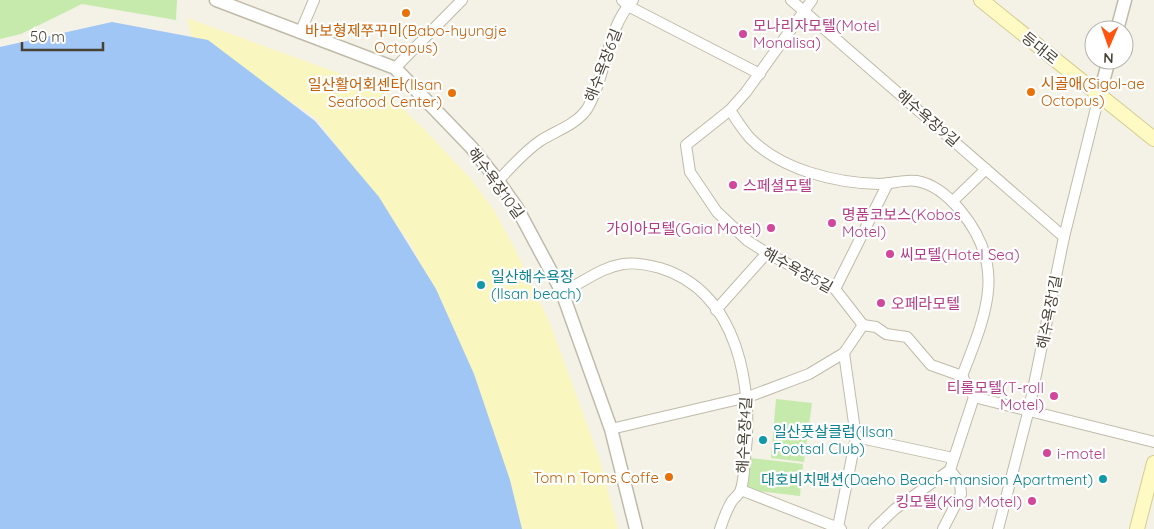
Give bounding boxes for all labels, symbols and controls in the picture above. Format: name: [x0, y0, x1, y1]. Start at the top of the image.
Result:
marker: 바보형제쭈꾸미(Babo-hyungje Octopus): [400, 7, 412, 19]
place label: 모나리자모텔(Motel Monalisa): [753, 16, 880, 52]
scale bar: [22, 20, 104, 52]
north arrow: [1084, 20, 1134, 70]
place label: 바보형제쭈꾸미(Babo-hyungje Octopus): [305, 21, 507, 57]
street label: 해수욕장6길: [580, 26, 626, 104]
text: 50 m: [30, 27, 65, 46]
marker: 모나리자모텔(Motel Monalisa): [737, 28, 749, 40]
street label: 등대로: [1018, 28, 1062, 68]
text: N: [1103, 49, 1114, 67]
place label: 시골애(Sigol-ae Octopus): [1041, 74, 1145, 110]
place label: 일산활어회센타(Ilsan Seafood Center): [308, 75, 442, 111]
street label: 해수욕장9길: [893, 85, 963, 151]
marker: 시골애(Sigol-ae Octopus): [1025, 86, 1037, 98]
marker: 일산활어회센타(Ilsan Seafood Center): [446, 87, 458, 99]
street label: 해수욕장10길: [464, 144, 528, 222]
place label: 스페셜모텔: [743, 176, 812, 195]
marker: 스페셜모텔: [727, 179, 739, 191]
place label: 명품코보스(Kobos Motel): [842, 205, 961, 241]
marker: 명품코보스(Kobos Motel): [826, 217, 838, 229]
place label: 가이아모텔(Gaia Motel): [606, 219, 761, 238]
marker: 가이아모텔(Gaia Motel): [765, 222, 777, 234]
street label: 해수욕장5길: [760, 243, 836, 297]
place label: 씨모텔(Hotel Sea): [900, 245, 1020, 264]
marker: 씨모텔(Hotel Sea): [884, 248, 896, 260]
place label: 일산해수욕장 (Ilsan beach): [491, 267, 581, 303]
street label: 해수욕장1길: [1033, 274, 1065, 350]
marker: 일산해수욕장 (Ilsan beach): [475, 279, 487, 291]
place label: 오페라모텔: [891, 294, 960, 313]
marker: 오페라모텔: [875, 297, 887, 309]
place label: 티롤모텔(T-roll Motel): [947, 378, 1044, 414]
marker: 티롤모텔(T-roll Motel): [1048, 390, 1060, 402]
street label: 해수욕장4길: [733, 396, 755, 474]
place label: 일산풋살클럽(Ilsan Footsal Club): [773, 422, 894, 458]
marker: 일산풋살클럽(Ilsan Footsal Club): [757, 434, 769, 446]
place label: i-motel: [1057, 444, 1106, 463]
marker: i-motel: [1041, 447, 1053, 459]
place label: Tom n Toms Coffe: [533, 468, 659, 487]
place label: 대호비치맨션(Daeho Beach-mansion Apartment): [761, 470, 1093, 489]
marker: Tom n Toms Coffe: [663, 471, 675, 483]
marker: 대호비치맨션(Daeho Beach-mansion Apartment): [1097, 473, 1109, 485]
place label: 킹모텔(King Motel): [896, 492, 1022, 511]
marker: 킹모텔(King Motel): [1026, 495, 1038, 507]

